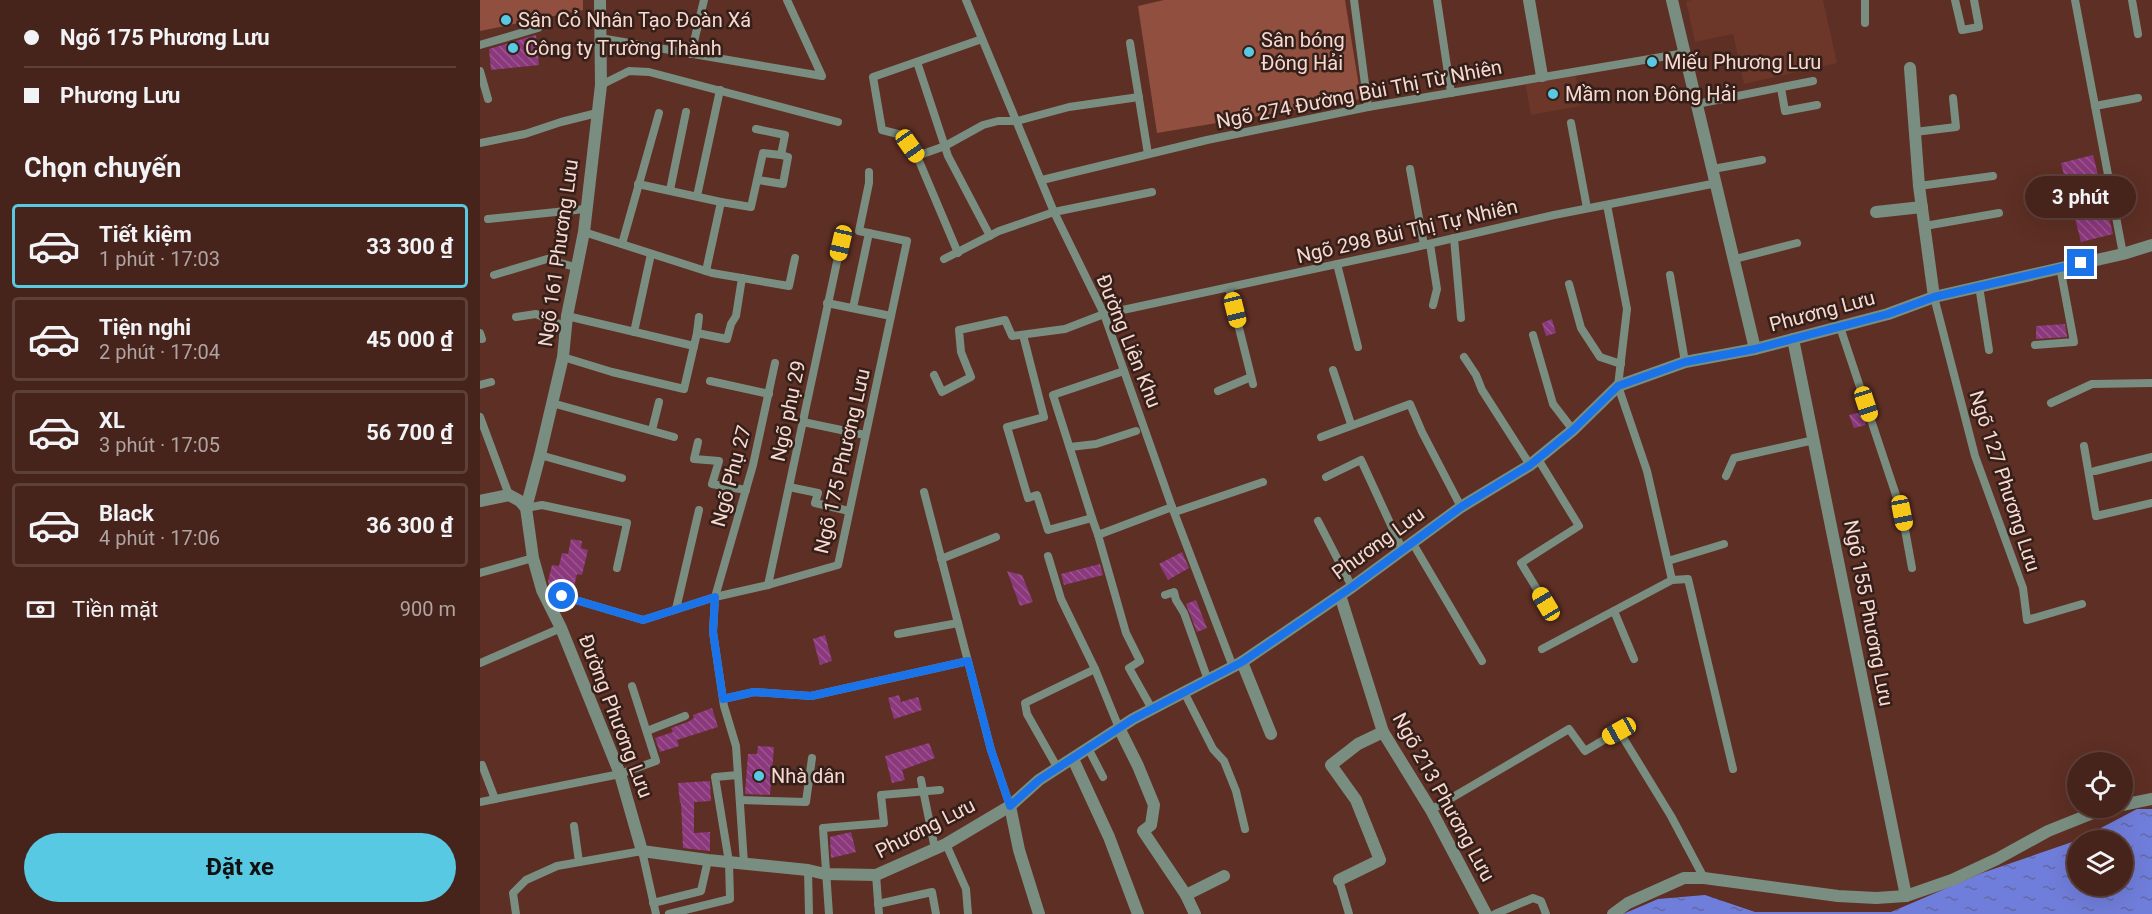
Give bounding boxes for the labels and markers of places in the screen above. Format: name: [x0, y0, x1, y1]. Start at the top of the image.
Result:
place label: Sân Cỏ Nhân Tạo Đoàn Xá: [518, 8, 751, 32]
marker: Sân Cỏ Nhân Tạo Đoàn Xá: [499, 13, 513, 27]
place label: Sân bóng Đông Hải: [1261, 28, 1345, 75]
place label: Công ty Trường Thành: [525, 36, 722, 60]
marker: Công ty Trường Thành: [506, 41, 520, 55]
marker: Sân bóng Đông Hải: [1242, 45, 1256, 59]
place label: Miếu Phương Lưu: [1664, 50, 1821, 74]
marker: Miếu Phương Lưu: [1645, 55, 1659, 69]
place label: Mầm non Đông Hải: [1565, 82, 1736, 106]
marker: Mầm non Đông Hải: [1546, 87, 1560, 101]
place label: Nhà dân: [771, 764, 845, 788]
marker: Nhà dân: [752, 769, 766, 783]

